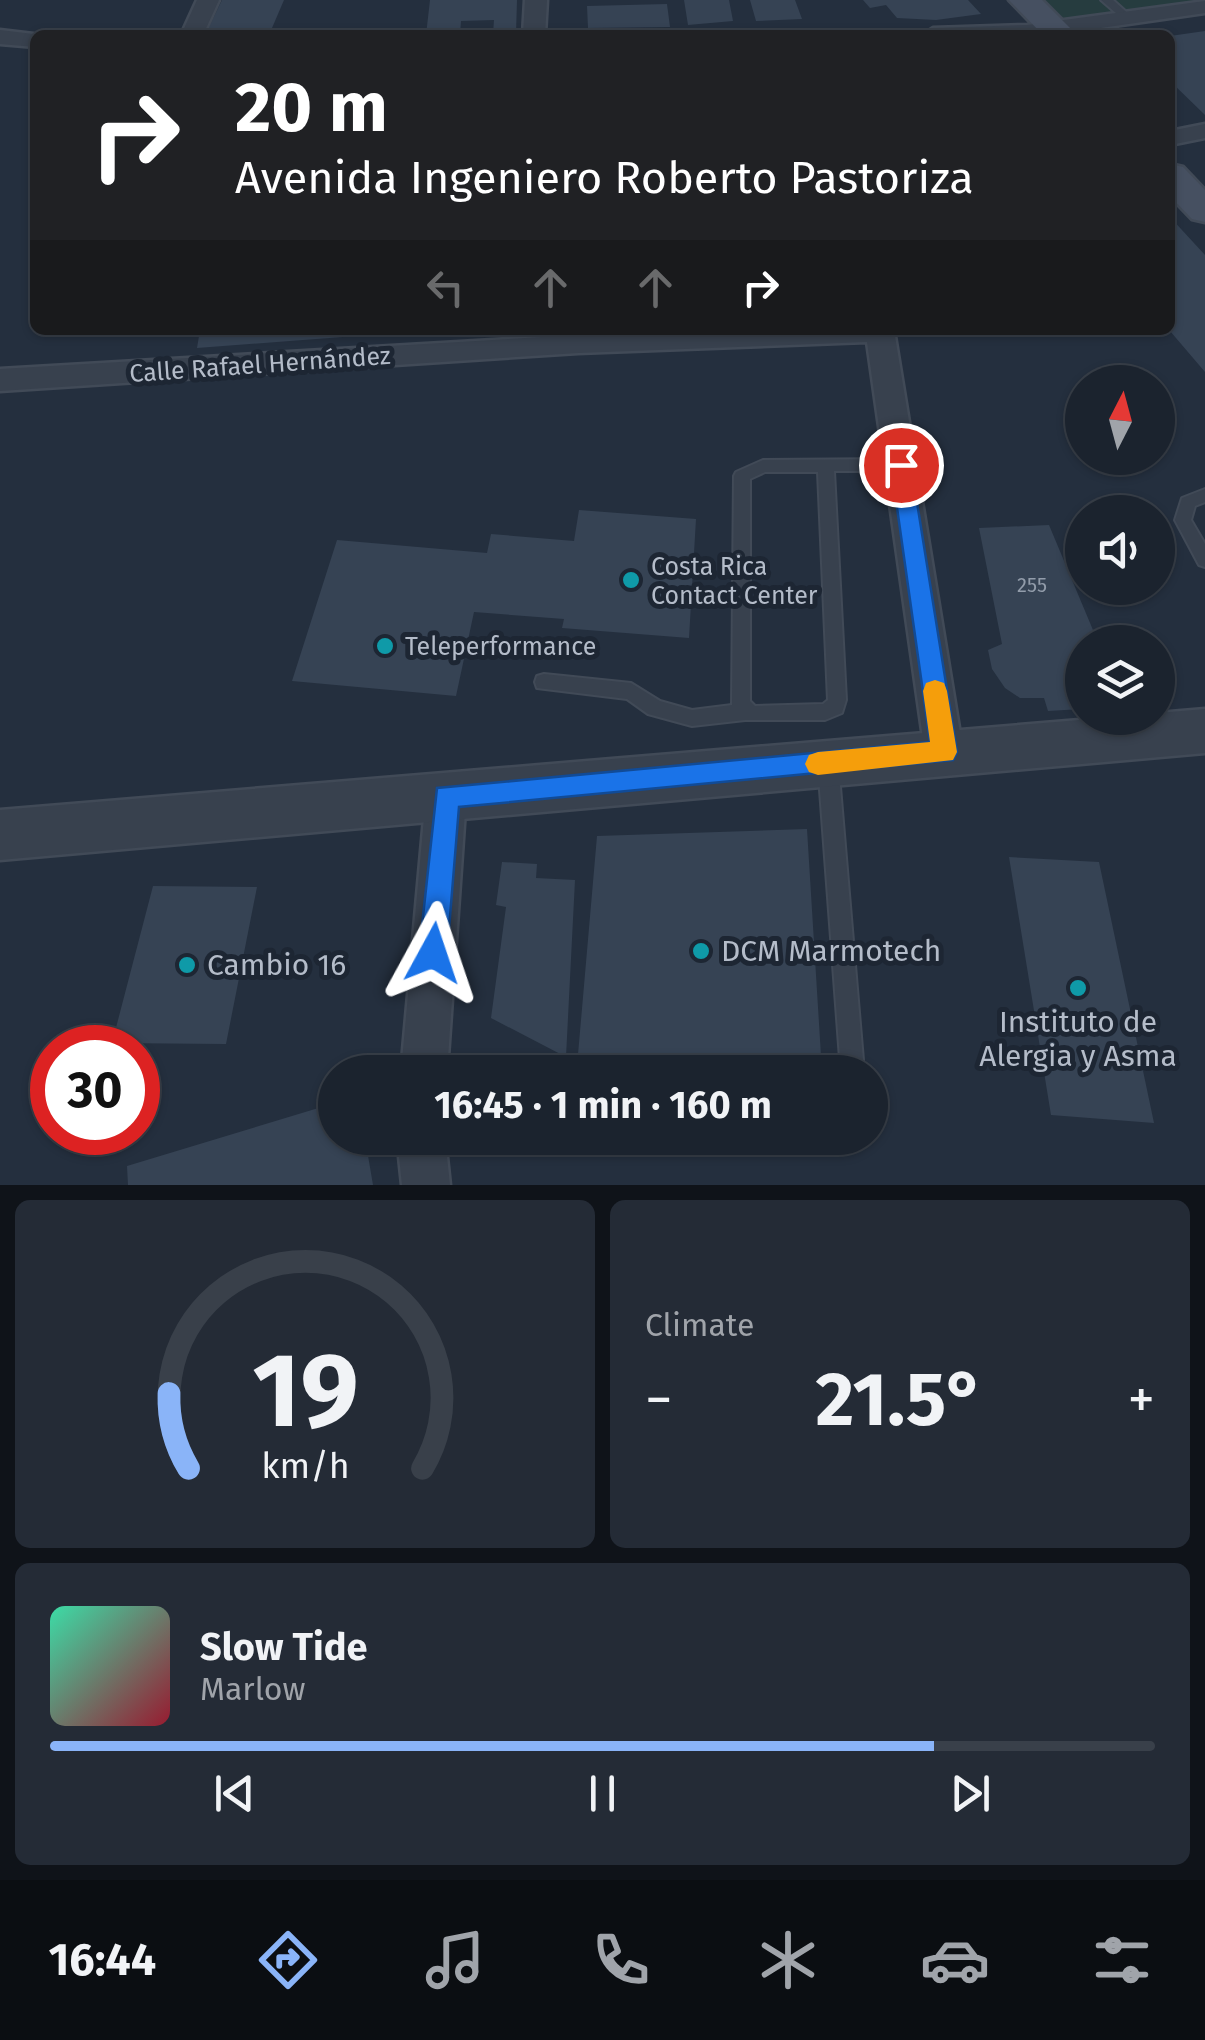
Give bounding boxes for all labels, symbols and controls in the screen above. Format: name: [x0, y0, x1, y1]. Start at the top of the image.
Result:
text: 20 m: [235, 66, 388, 150]
icon: right: [70, 70, 200, 200]
text: Avenida Ingeniero Roberto Pastoriza: [235, 151, 974, 205]
icon: left: [418, 260, 473, 315]
icon: ahead: [523, 260, 578, 315]
icon: ahead: [628, 260, 683, 315]
icon: right: [733, 260, 788, 315]
street label: Calle Rafael Hernández: [128, 341, 392, 389]
north arrow: [1065, 365, 1175, 475]
map controls: [1065, 365, 1175, 735]
pin: [859, 423, 944, 508]
icon: arrive: [874, 438, 929, 493]
button: sound: [1065, 495, 1175, 605]
place label: Costa Rica Contact Center: [651, 552, 818, 611]
marker: Costa Rica Contact Center: [620, 569, 642, 591]
house number: 255: [1017, 573, 1047, 597]
button: layers: [1065, 625, 1175, 735]
place label: Teleperformance: [405, 632, 596, 662]
marker: Teleperformance: [374, 635, 396, 657]
position arrow: [381, 901, 485, 1005]
place label: DCM Marmotech: [721, 933, 941, 969]
marker: DCM Marmotech: [690, 940, 712, 962]
place label: Cambio 16: [207, 947, 346, 983]
marker: Cambio 16: [176, 954, 198, 976]
marker: Instituto de Alergia y Asma: [1067, 977, 1089, 999]
place label: Instituto de Alergia y Asma: [979, 1004, 1177, 1074]
speed limit sign: 30: [30, 1025, 160, 1155]
text: 16:45 · 1 min · 160 m: [434, 1082, 772, 1128]
text: Climate: [645, 1306, 754, 1344]
text: 19: [252, 1329, 358, 1454]
text: 21.5°: [815, 1355, 985, 1445]
text: −: [645, 1367, 673, 1433]
text: +: [1128, 1367, 1155, 1433]
text: km/h: [261, 1445, 349, 1487]
text: Slow Tide: [200, 1624, 368, 1670]
text: Marlow: [200, 1670, 306, 1708]
icon: previous: [207, 1766, 262, 1821]
icon: pause: [575, 1766, 630, 1821]
icon: next: [943, 1766, 998, 1821]
icon: directions: [253, 1925, 323, 1995]
icon: music: [420, 1925, 490, 1995]
icon: phone: [586, 1925, 656, 1995]
icon: climate: [753, 1925, 823, 1995]
icon: car: [920, 1925, 990, 1995]
icon: filters: [1087, 1925, 1157, 1995]
text: 16:44: [48, 1933, 156, 1987]

